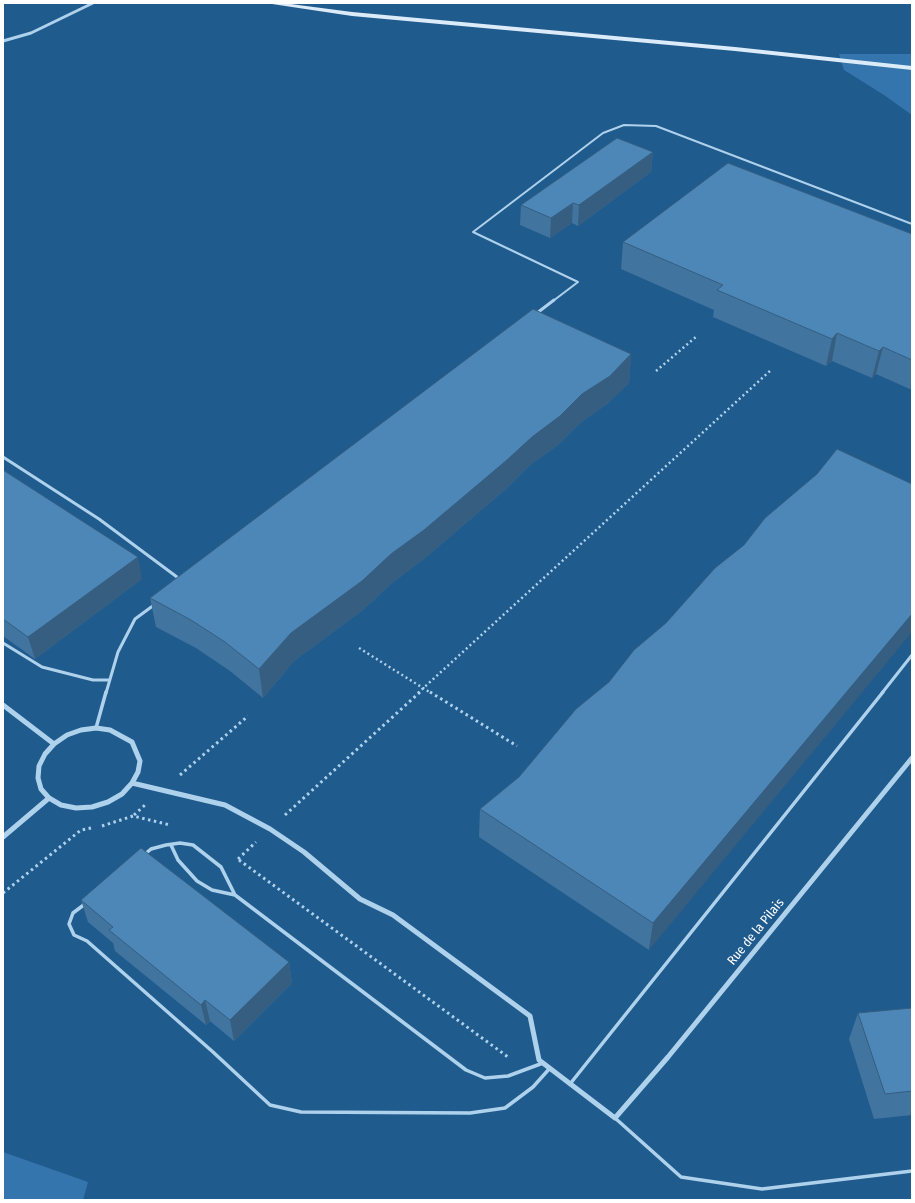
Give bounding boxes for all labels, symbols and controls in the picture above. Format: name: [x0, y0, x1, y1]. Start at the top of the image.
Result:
street label: Rue de la Pilais: [724, 896, 788, 968]

